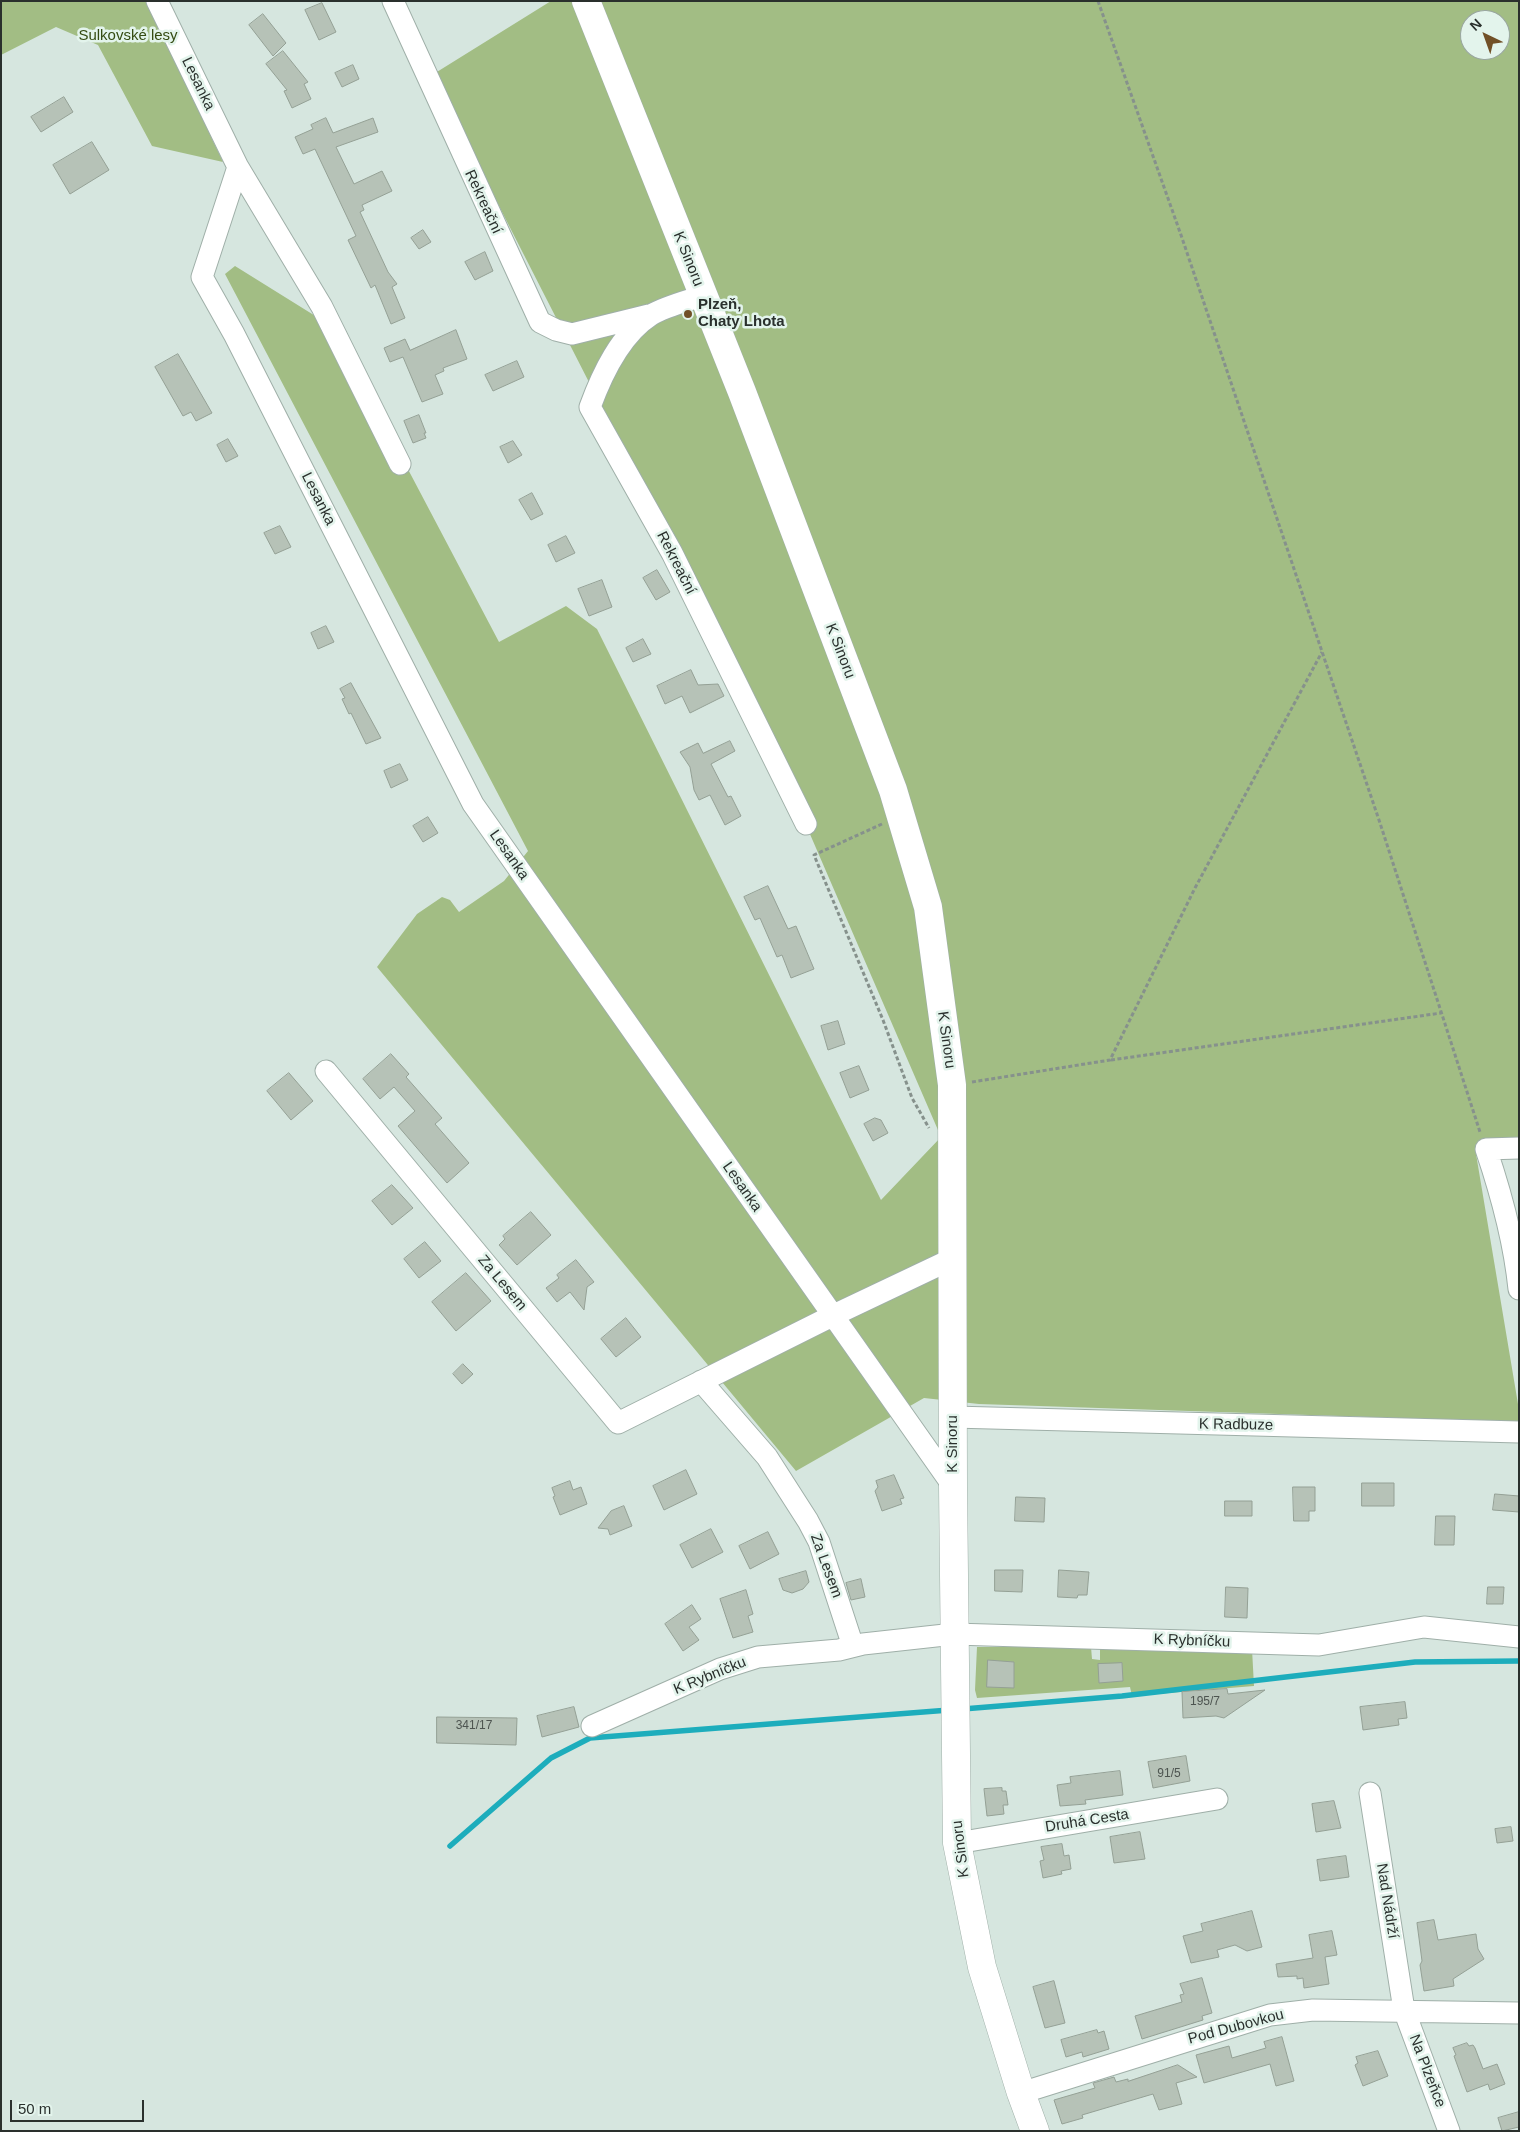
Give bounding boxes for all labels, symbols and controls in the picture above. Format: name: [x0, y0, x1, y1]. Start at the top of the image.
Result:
north arrow: [1460, 10, 1510, 60]
text: N: [1467, 15, 1485, 34]
park label: Sulkovské lesy: [78, 27, 178, 45]
street label: Lesanka: [177, 55, 219, 113]
street label: Rekreační: [460, 167, 506, 237]
street label: K Sinoru: [669, 229, 707, 289]
place label: Plzeň, Chaty Lhota: [698, 296, 785, 331]
marker: Plzeň, Chaty Lhota: [682, 308, 694, 320]
street label: Lesanka: [297, 470, 339, 528]
street label: Rekreační: [652, 528, 700, 598]
street label: K Sinoru: [821, 621, 859, 681]
street label: Lesanka: [485, 827, 533, 883]
street label: K Sinoru: [933, 1010, 959, 1070]
street label: Lesanka: [718, 1159, 766, 1215]
street label: Za Lesem: [474, 1252, 530, 1314]
street label: K Sinoru: [944, 1415, 962, 1473]
street label: K Radbuze: [1199, 1415, 1273, 1435]
street label: Za Lesem: [806, 1532, 846, 1600]
street label: K Rybníčku: [1153, 1631, 1231, 1651]
street label: K Rybníčku: [671, 1653, 749, 1699]
house number: 195/7: [1190, 1695, 1220, 1709]
house number: 341/17: [456, 1719, 492, 1733]
house number: 91/5: [1157, 1767, 1181, 1781]
street label: Druhá Cesta: [1044, 1806, 1130, 1836]
street label: K Sinoru: [949, 1819, 973, 1879]
street label: Nad Nádrží: [1372, 1862, 1402, 1940]
street label: Pod Dubovkou: [1186, 2006, 1286, 2048]
street label: Na Plzeňce: [1405, 2032, 1449, 2110]
scale bar: [12, 2090, 146, 2122]
text: 50 m: [18, 2100, 51, 2117]

